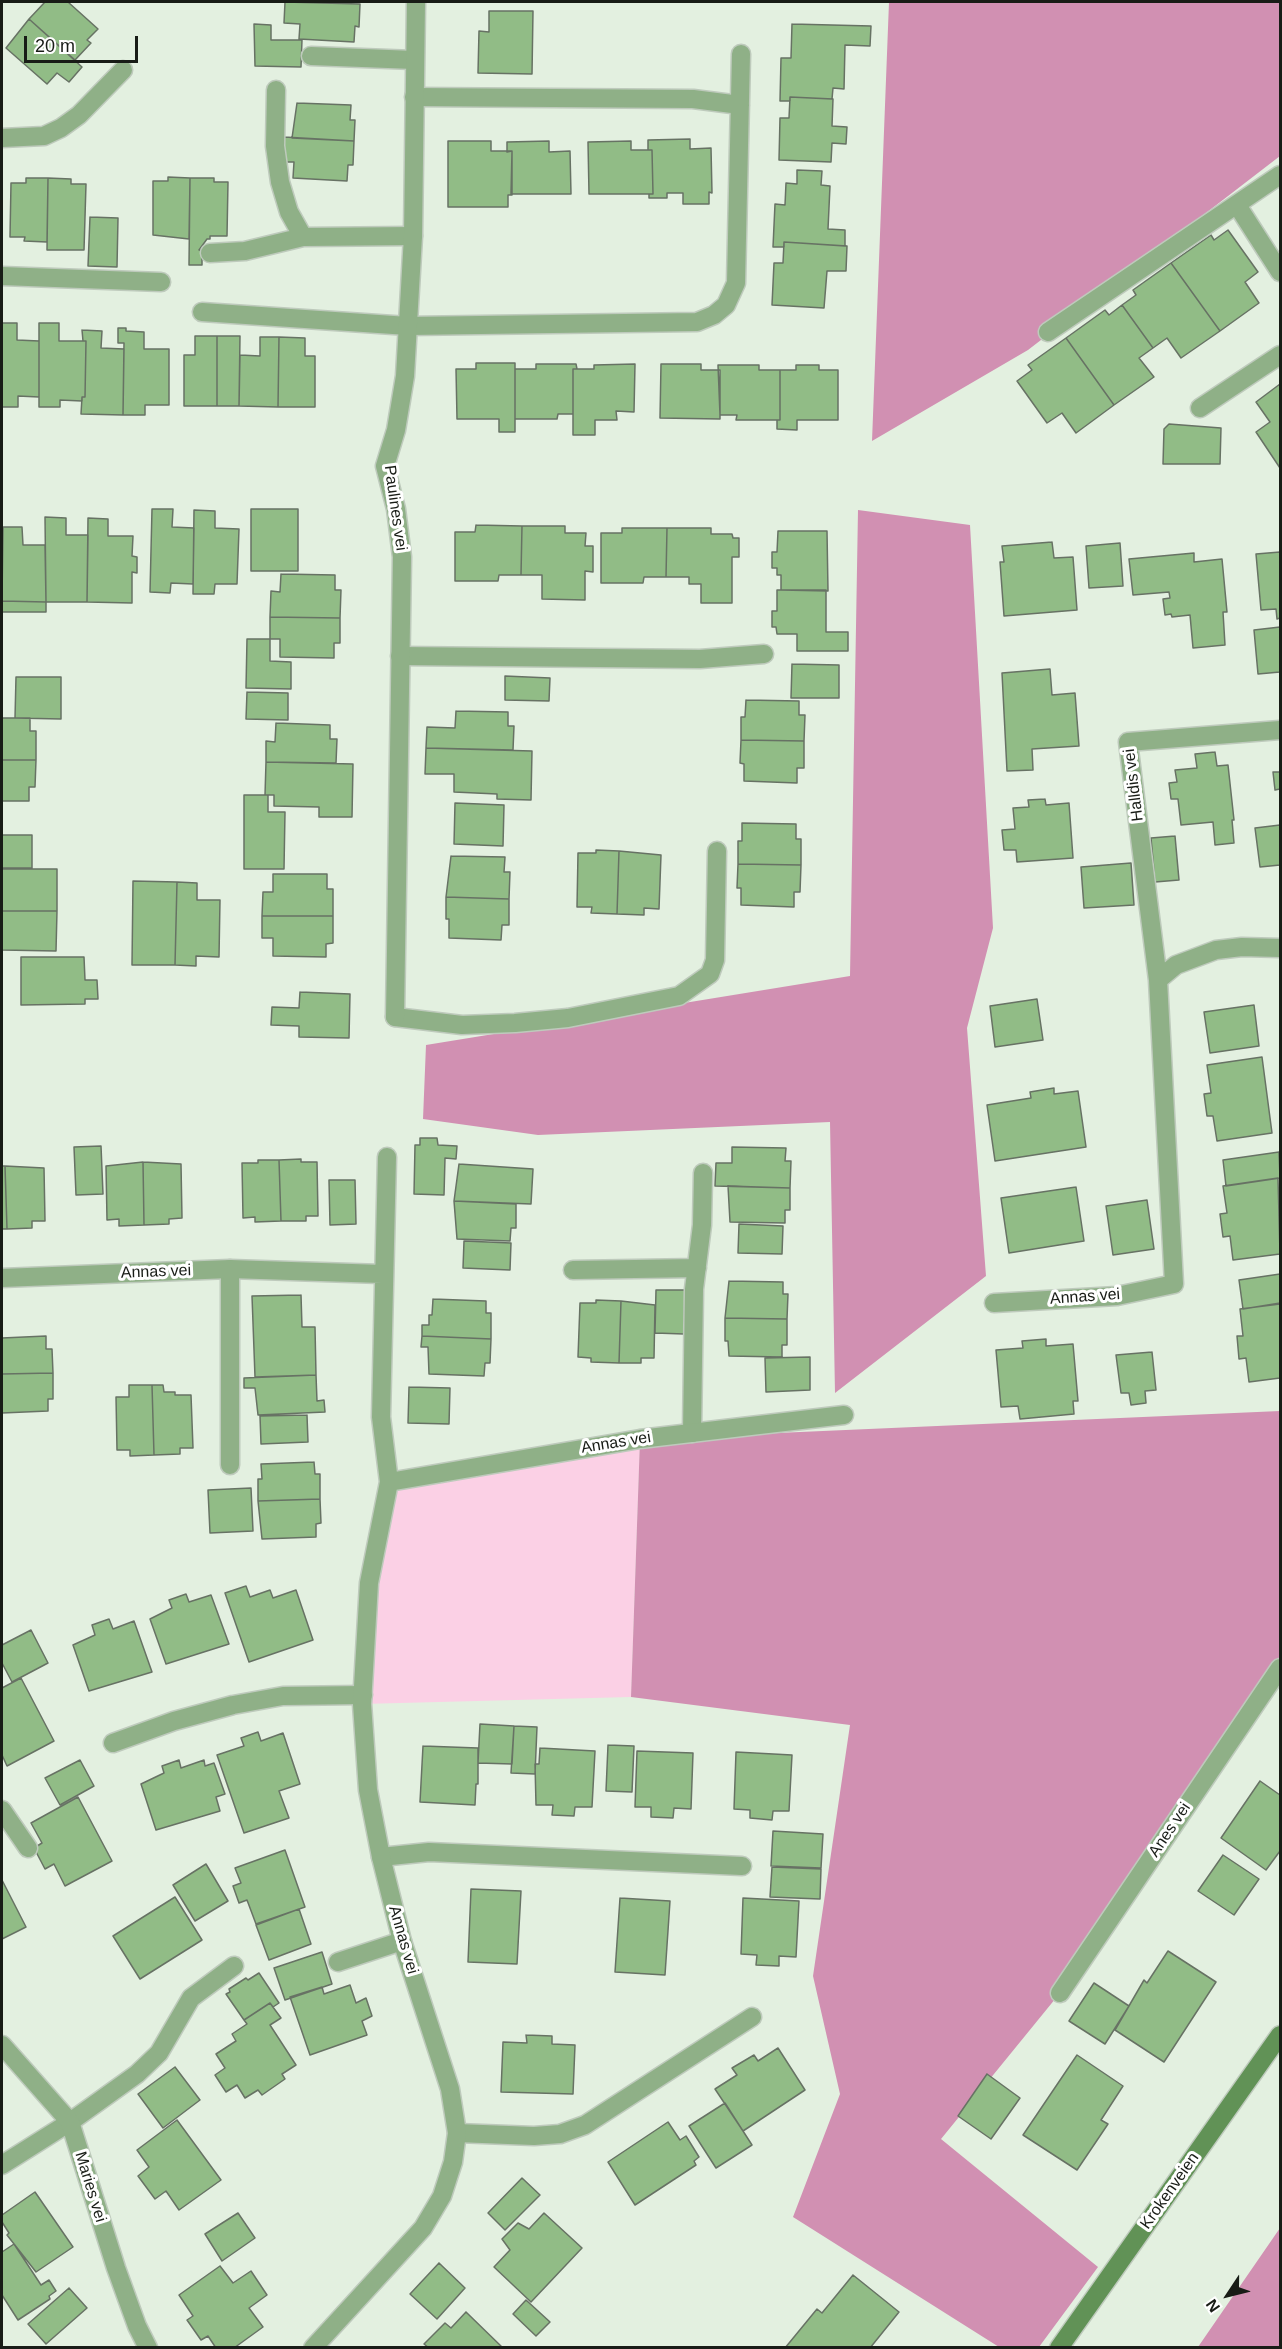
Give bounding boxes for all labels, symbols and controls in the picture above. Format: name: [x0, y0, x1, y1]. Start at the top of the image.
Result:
scale bar: [27, 24, 141, 62]
text: 20 m: [35, 36, 75, 56]
street label: Paulines vei: [379, 464, 411, 552]
street label: Halldis vei: [1120, 748, 1148, 822]
street label: Annas vei: [121, 1261, 191, 1283]
street label: Annas vei: [1049, 1285, 1121, 1309]
street label: Annas vei: [580, 1428, 652, 1458]
street label: Anes vei: [1145, 1799, 1195, 1861]
street label: Annas vei: [384, 1904, 422, 1976]
street label: Maries vei: [70, 2149, 110, 2225]
street label: Krokenveien: [1137, 2149, 1203, 2233]
north arrow: [1198, 2265, 1258, 2325]
text: N: [1203, 2296, 1223, 2315]

